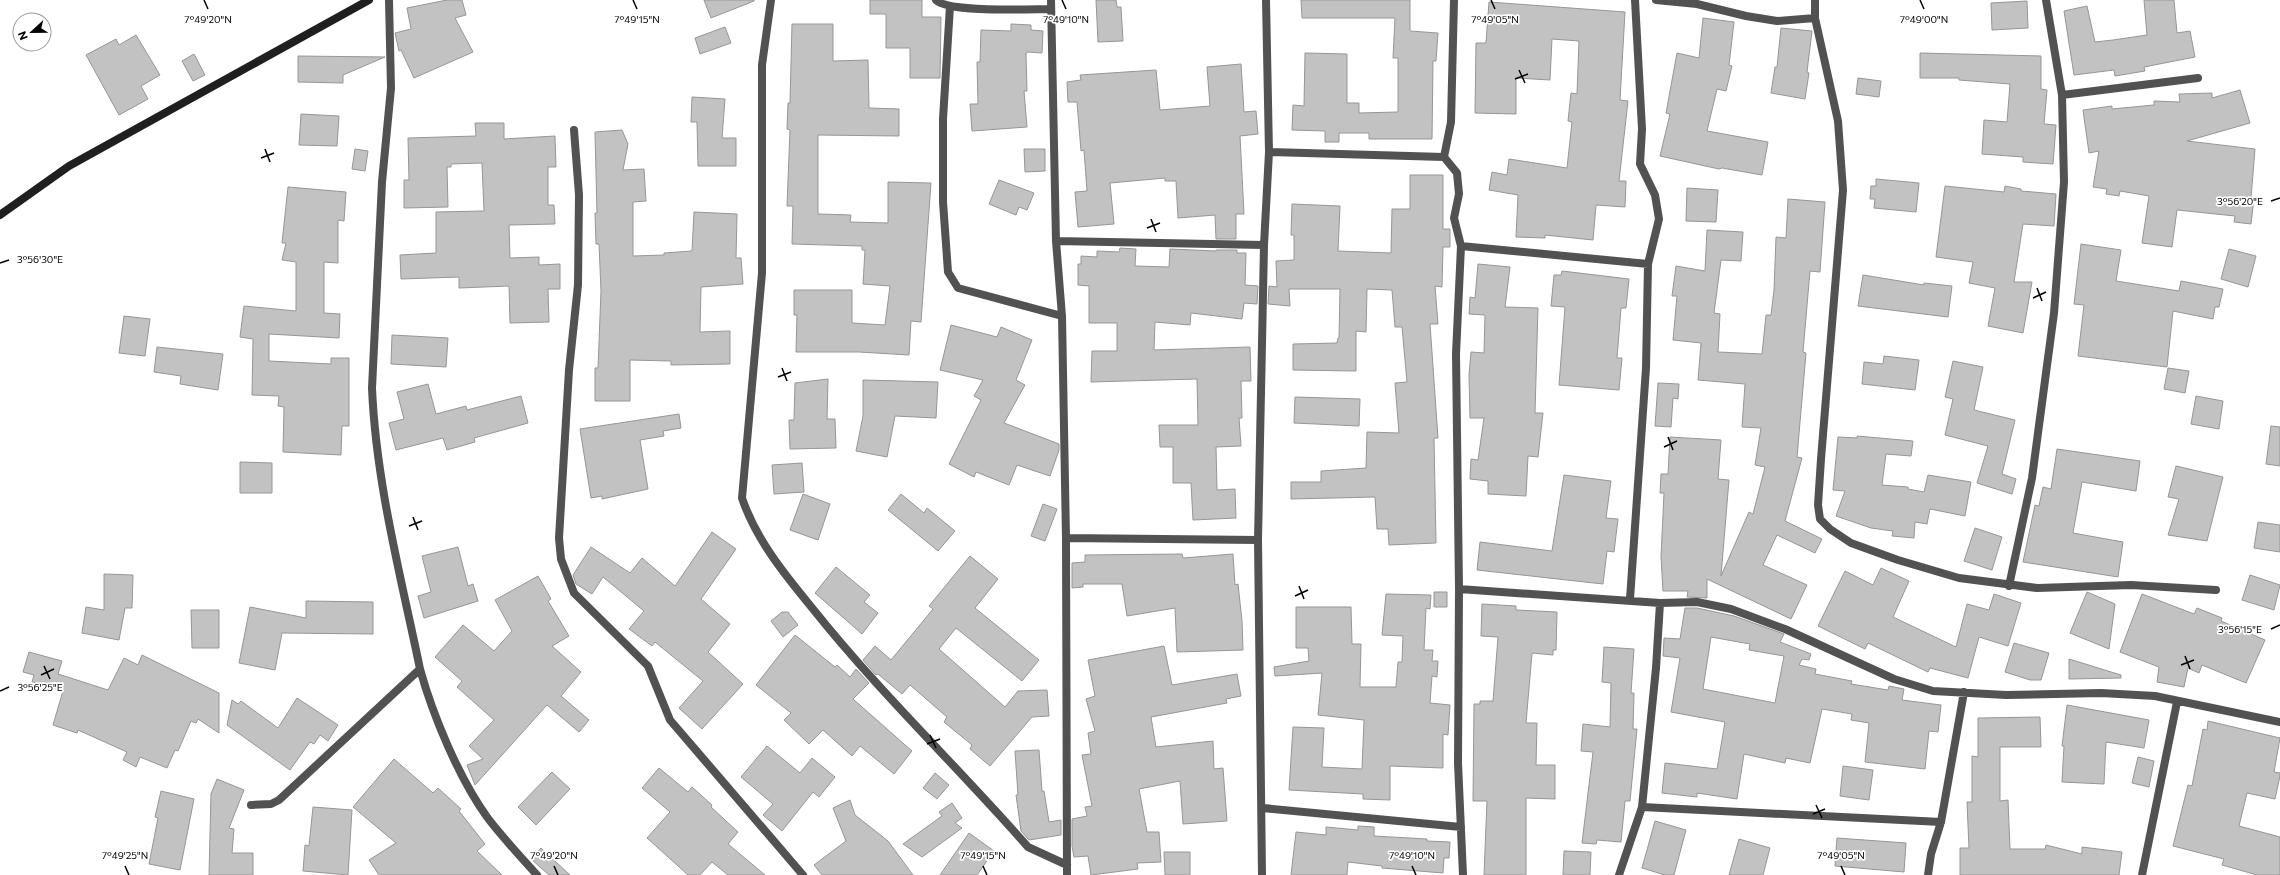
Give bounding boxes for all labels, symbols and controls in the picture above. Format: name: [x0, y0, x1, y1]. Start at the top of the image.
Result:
north arrow: [12, 12, 52, 52]
text: 7°49'20"N: [184, 13, 232, 25]
text: 7°49'15"N: [614, 13, 660, 25]
text: 7°49'10"N: [1043, 13, 1089, 25]
text: 7°49'05"N: [1471, 13, 1519, 25]
text: 7°49'00"N: [1900, 13, 1948, 25]
text: N: [15, 30, 30, 42]
text: 3°56'20"E: [2217, 195, 2263, 207]
text: 3°56'30"E: [17, 253, 63, 265]
text: 3°56'15"E: [2218, 623, 2262, 635]
text: 3°56'25"E: [17, 681, 63, 693]
text: 7°49'25"N: [102, 849, 148, 861]
text: 7°49'20"N: [530, 849, 578, 861]
text: 7°49'15"N: [960, 849, 1006, 861]
text: 7°49'10"N: [1389, 849, 1435, 861]
text: 7°49'05"N: [1817, 849, 1865, 861]

